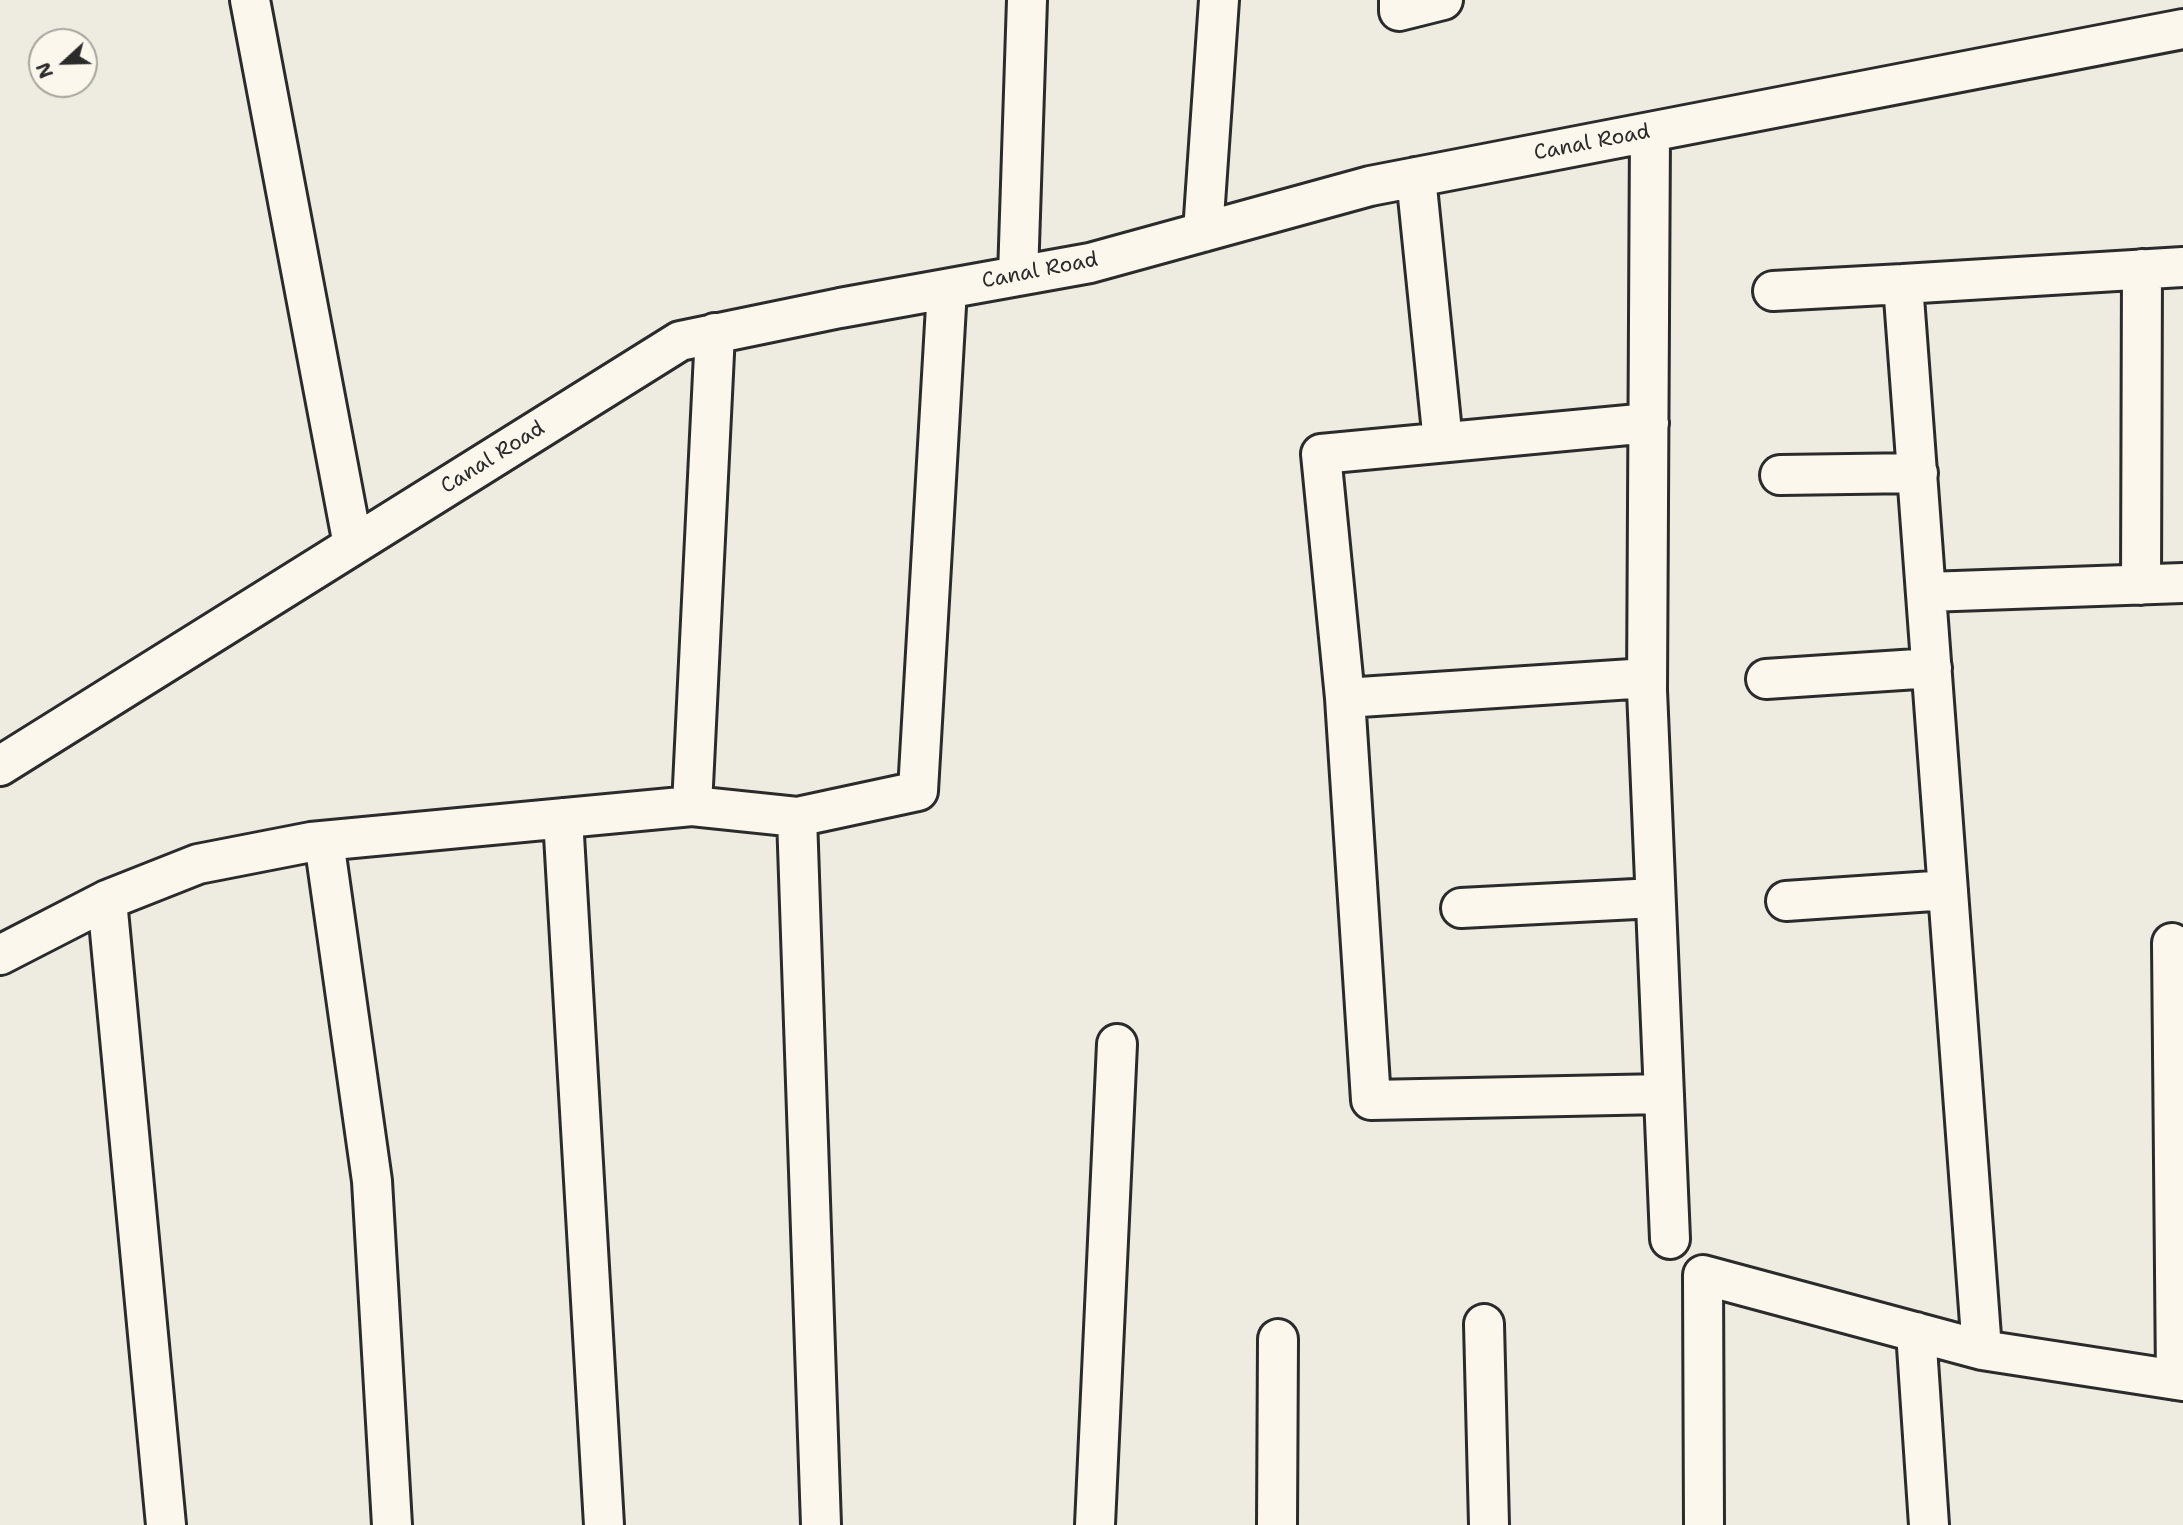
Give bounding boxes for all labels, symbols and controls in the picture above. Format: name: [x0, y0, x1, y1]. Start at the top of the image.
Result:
north arrow: [28, 28, 98, 98]
text: N: [31, 59, 59, 82]
street label: Canal Road: [1532, 119, 1652, 167]
street label: Canal Road: [980, 247, 1100, 295]
street label: Canal Road: [436, 416, 550, 500]

